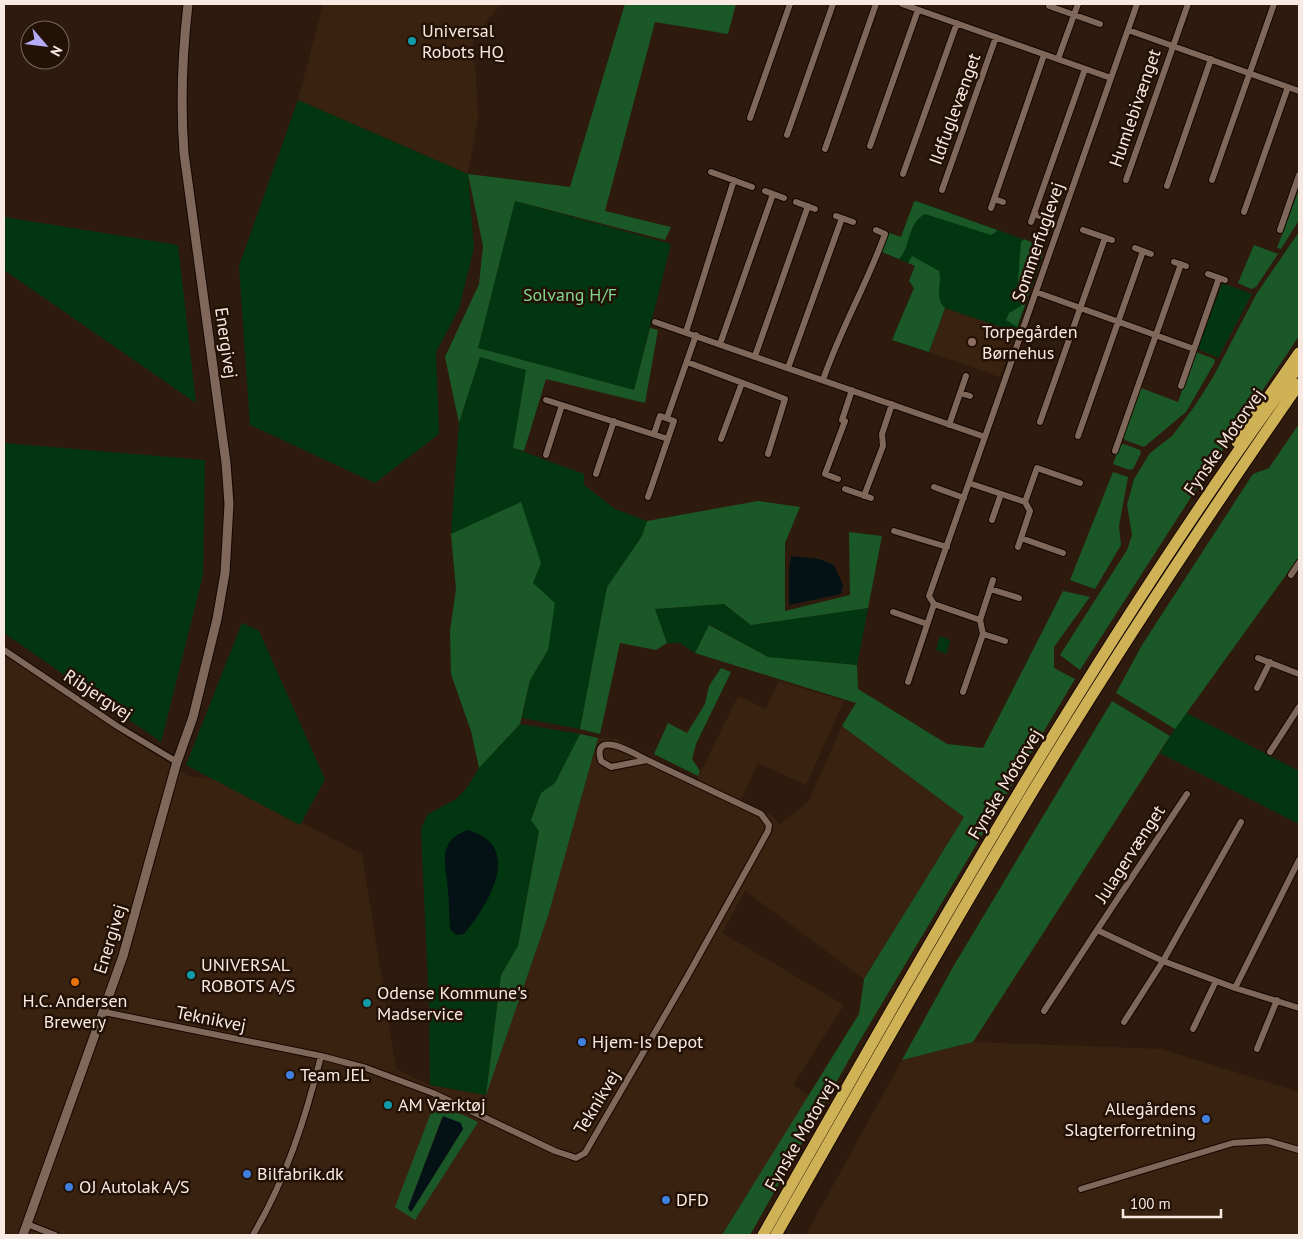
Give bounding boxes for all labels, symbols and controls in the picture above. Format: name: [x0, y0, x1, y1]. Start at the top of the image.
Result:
place label: Universal Robots HQ: [422, 19, 504, 63]
north arrow: [20, 20, 70, 70]
marker: Universal Robots HQ: [406, 35, 418, 47]
text: N: [46, 43, 67, 59]
street label: Humlebivænget: [1104, 46, 1165, 170]
street label: Ildfuglevænget: [924, 50, 985, 168]
street label: Sommerfuglevej: [1006, 179, 1069, 305]
park label: Solvang H/F: [523, 283, 617, 306]
street label: Energivej: [210, 306, 243, 380]
place label: Torpegården Børnehus: [982, 320, 1078, 364]
marker: Torpegården Børnehus: [966, 336, 978, 348]
street label: Fynske Motorvej: [1178, 384, 1269, 500]
street label: Ribjergvej: [60, 664, 137, 725]
street label: Fynske Motorvej: [962, 724, 1047, 843]
street label: Julagervænget: [1089, 801, 1170, 908]
street label: Energivej: [88, 901, 131, 976]
place label: UNIVERSAL ROBOTS A/S: [201, 953, 295, 997]
marker: UNIVERSAL ROBOTS A/S: [185, 969, 197, 981]
marker: H.C. Andersen Brewery: [69, 976, 81, 988]
place label: Odense Kommune's Madservice: [377, 981, 527, 1025]
place label: H.C. Andersen Brewery: [23, 989, 127, 1033]
marker: Odense Kommune's Madservice: [361, 997, 373, 1009]
street label: Teknikvej: [174, 1000, 248, 1037]
place label: Hjem-Is Depot: [592, 1030, 703, 1053]
marker: Hjem-Is Depot: [576, 1036, 588, 1048]
place label: Team JEL: [300, 1063, 369, 1086]
street label: Teknikvej: [568, 1065, 625, 1138]
marker: Team JEL: [284, 1069, 296, 1081]
street label: Fynske Motorvej: [759, 1075, 842, 1195]
place label: AM Værktøj: [398, 1093, 486, 1116]
place label: Allegårdens Slagterforretning: [1065, 1097, 1196, 1141]
marker: AM Værktøj: [382, 1099, 394, 1111]
marker: Allegårdens Slagterforretning: [1200, 1113, 1212, 1125]
place label: Bilfabrik.dk: [257, 1162, 344, 1185]
marker: Bilfabrik.dk: [241, 1168, 253, 1180]
place label: OJ Autolak A/S: [79, 1175, 190, 1198]
marker: OJ Autolak A/S: [63, 1181, 75, 1193]
scale bar: [1123, 1186, 1220, 1218]
place label: DFD: [676, 1188, 709, 1211]
marker: DFD: [660, 1194, 672, 1206]
text: 100 m: [1130, 1194, 1171, 1213]

